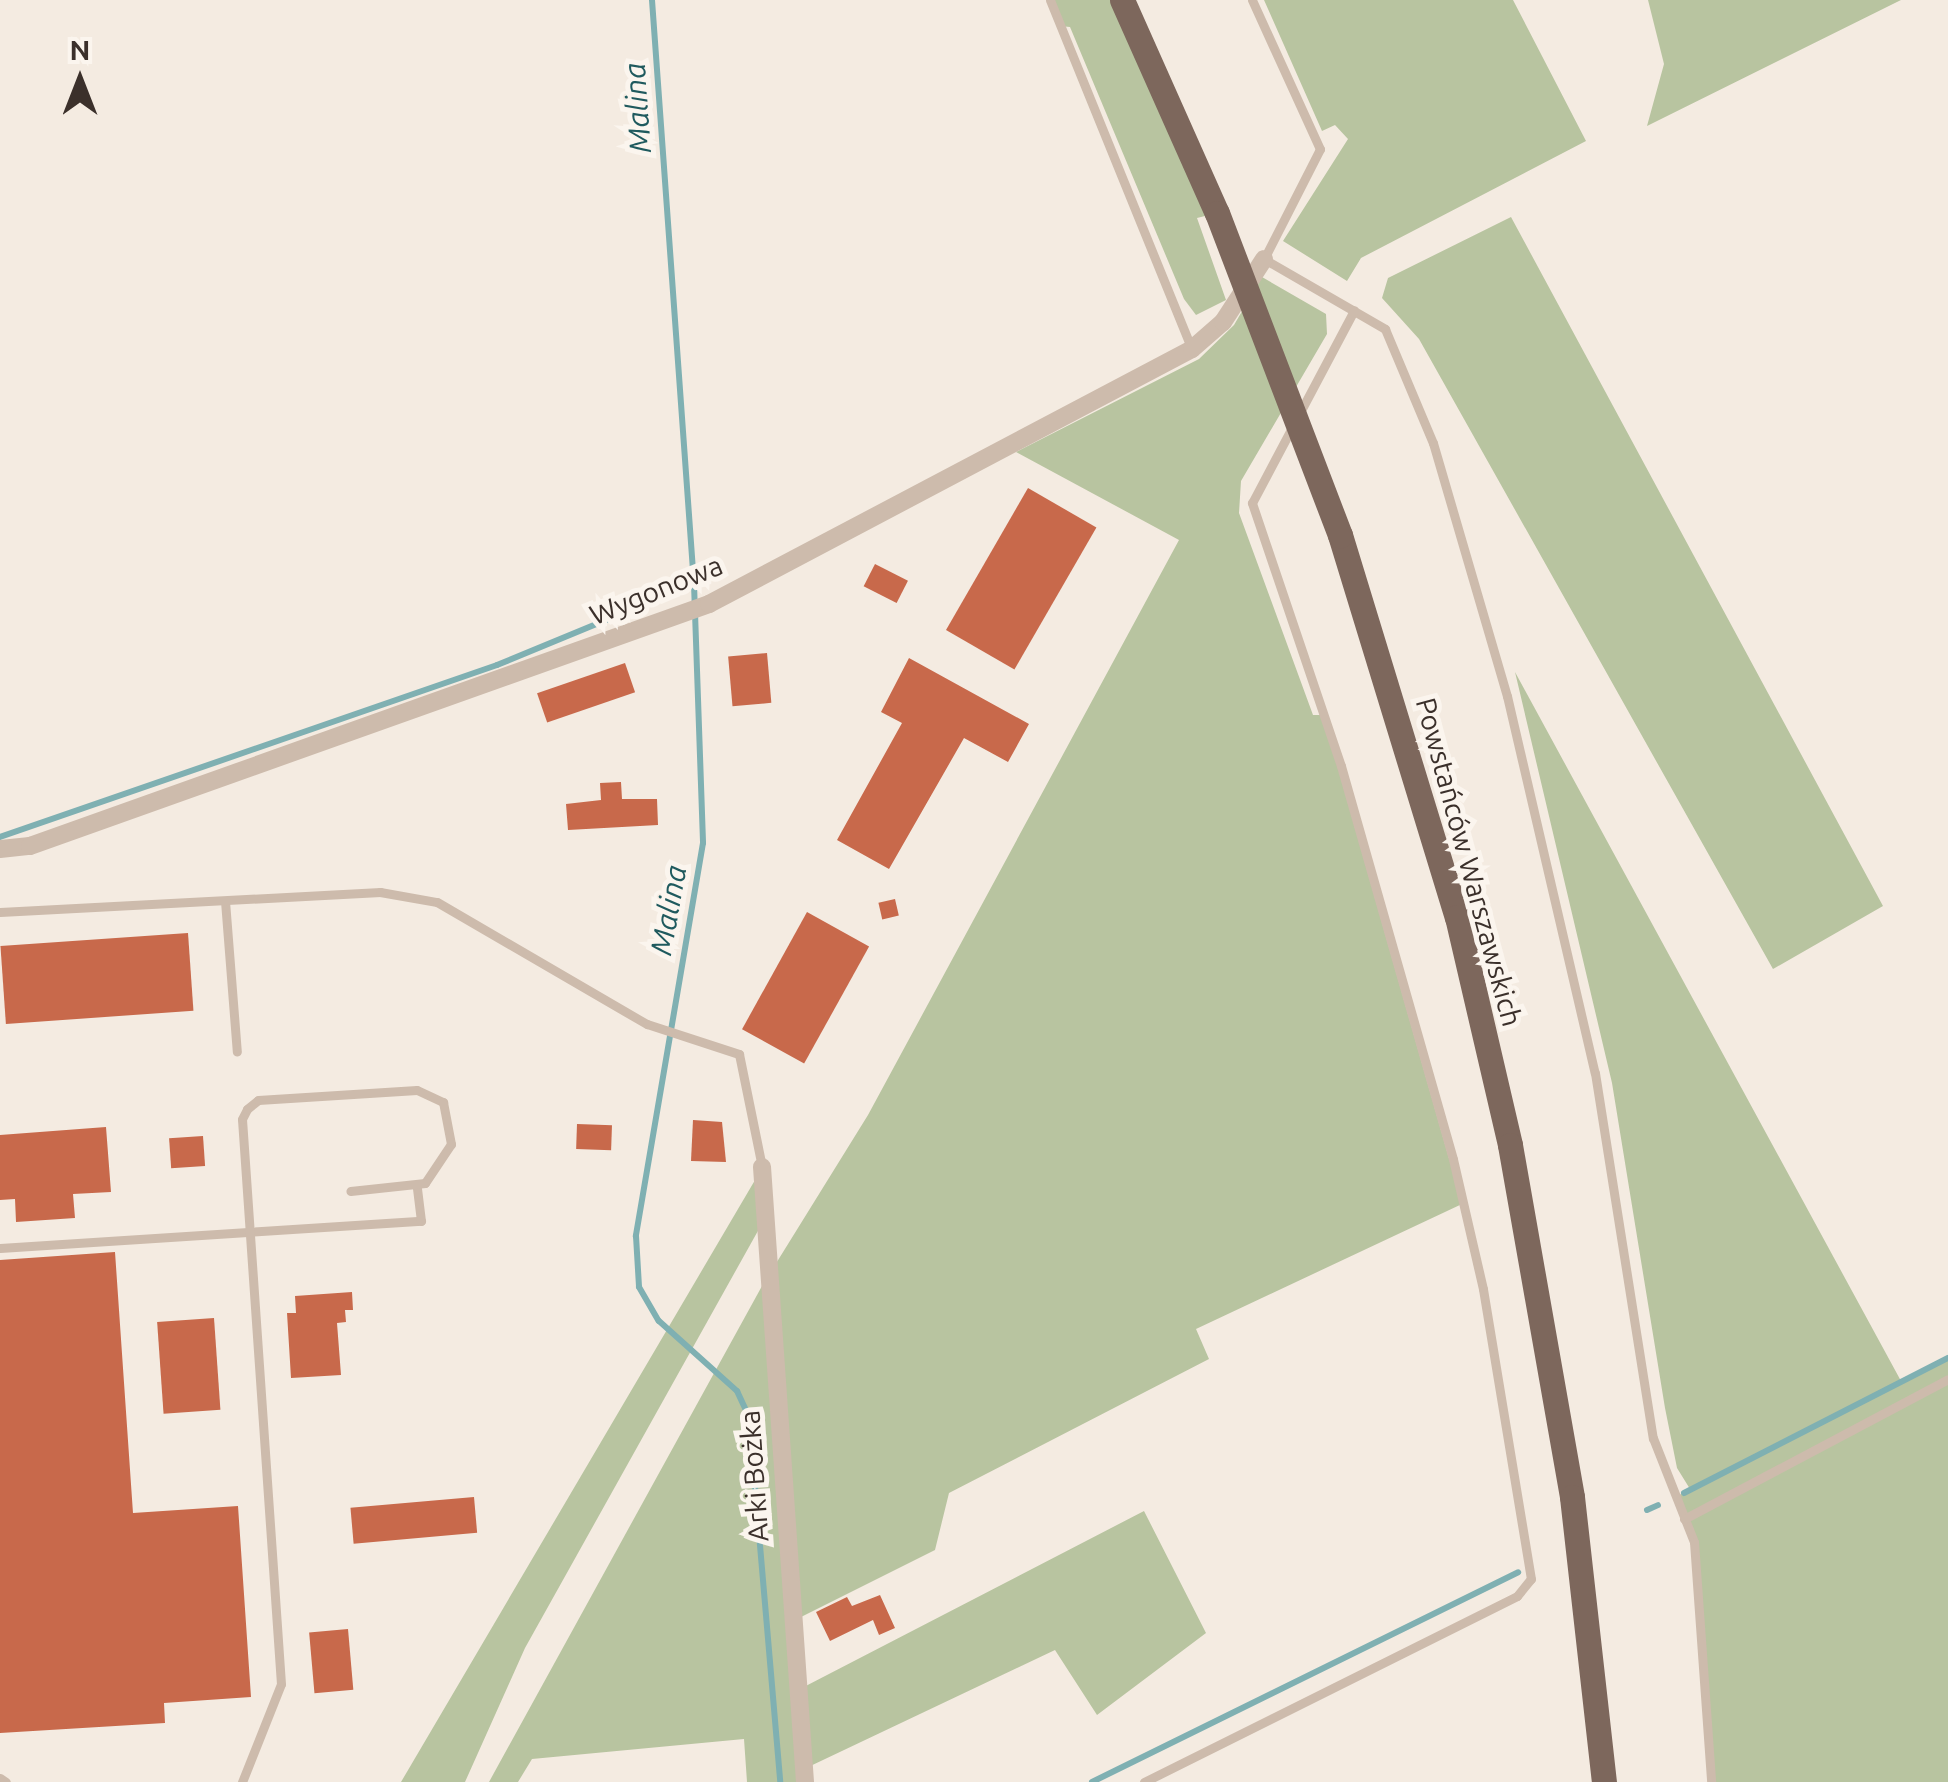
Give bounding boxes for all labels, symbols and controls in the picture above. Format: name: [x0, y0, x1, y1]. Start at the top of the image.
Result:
north arrow: [30, 30, 130, 130]
text: N: [70, 34, 90, 65]
water label: Malina: [616, 62, 658, 154]
street label: Wygonowa: [585, 548, 727, 632]
street label: Powstańców Warszawskich: [1409, 694, 1529, 1030]
water label: Malina: [642, 862, 694, 958]
street label: Arki Bożka: [733, 1409, 775, 1543]

